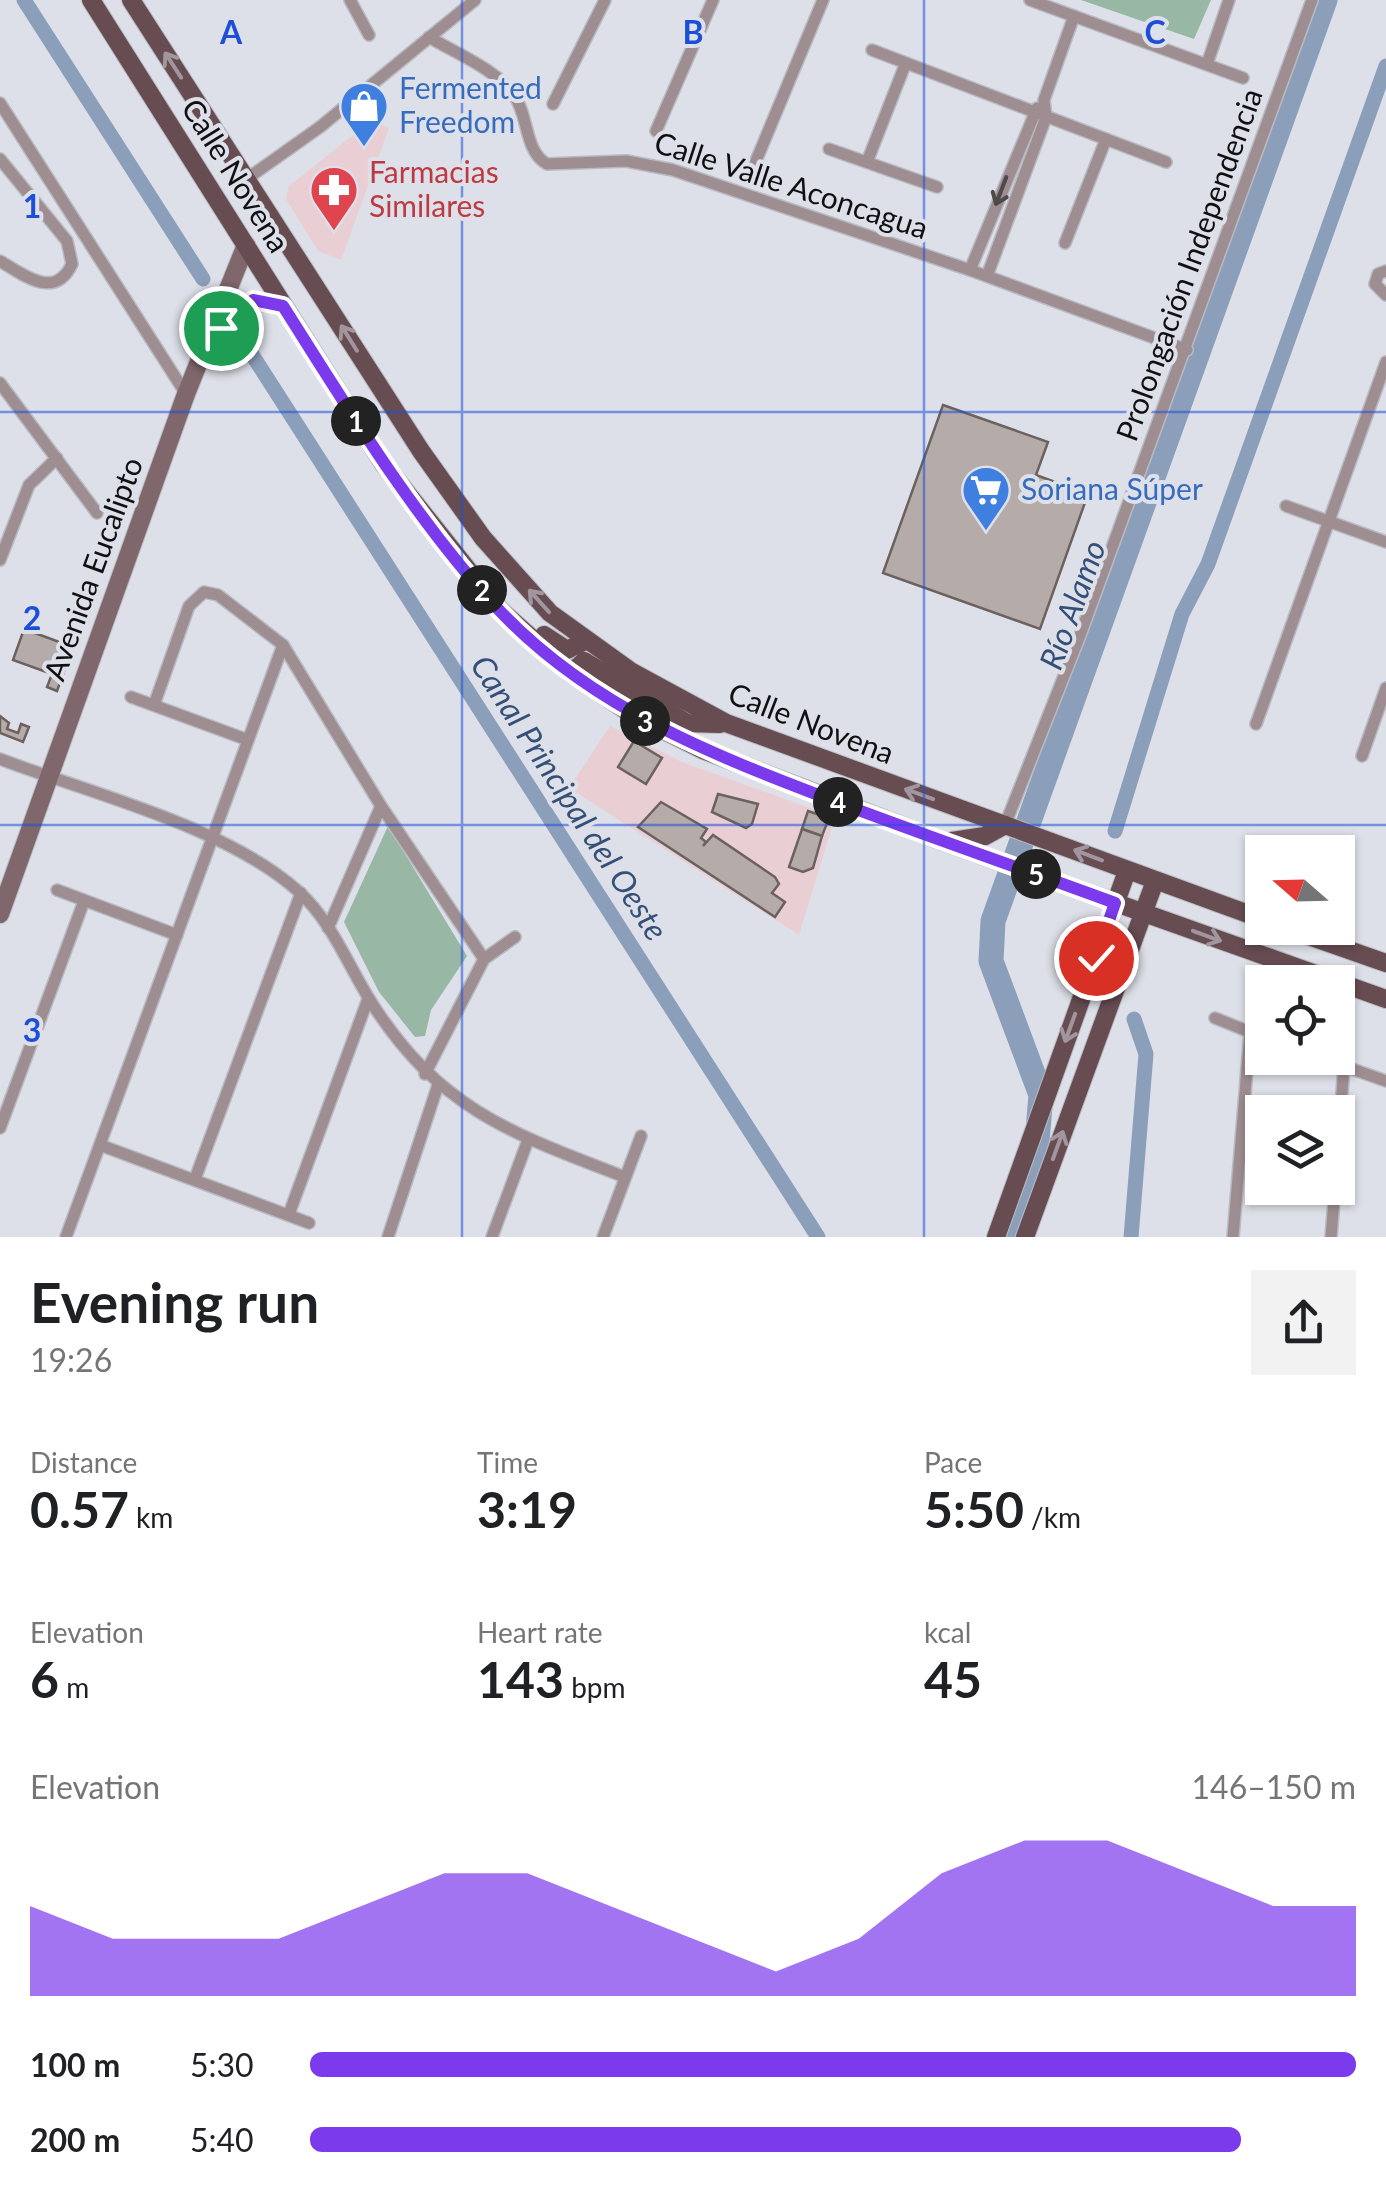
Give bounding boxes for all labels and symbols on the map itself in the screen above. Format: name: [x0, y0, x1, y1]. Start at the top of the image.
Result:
text: A: [219, 12, 243, 51]
text: B: [682, 12, 704, 51]
text: C: [1144, 12, 1166, 51]
one-way arrow: [163, 51, 184, 79]
place label: Fermented Freedom: [399, 69, 542, 139]
shop icon: Fermented Freedom: [338, 80, 390, 148]
street label: Prolongación Independencia: [1108, 83, 1269, 445]
street label: Calle Novena: [175, 92, 298, 258]
street label: Calle Valle Aconcagua: [650, 123, 933, 245]
place label: Farmacias Similares: [369, 153, 499, 223]
pharmacy icon: Farmacias Similares: [308, 164, 360, 232]
one-way arrow: [991, 174, 1009, 205]
text: 1: [23, 186, 41, 225]
pin: [179, 286, 264, 371]
one-way arrow: [339, 324, 360, 353]
pin: 1: [331, 396, 381, 446]
street label: Avenida Eucalipto: [35, 452, 149, 685]
supermarket icon: Soriana Súper: [960, 464, 1012, 532]
place label: Soriana Súper: [1021, 470, 1203, 506]
water label: Río Alamo: [1030, 535, 1113, 674]
pin: 2: [457, 565, 507, 615]
one-way arrow: [528, 589, 551, 614]
text: 2: [23, 598, 41, 637]
water label: Canal Principal del Oeste: [463, 647, 677, 947]
street label: Calle Novena: [724, 674, 899, 770]
pin: 3: [620, 696, 670, 746]
pin: 4: [813, 777, 863, 827]
one-way arrow: [904, 784, 935, 802]
north arrow: [1245, 835, 1355, 945]
one-way arrow: [1073, 845, 1103, 863]
pin: 5: [1011, 849, 1061, 899]
pin: [1054, 916, 1139, 1001]
one-way arrow: [1191, 928, 1222, 946]
text: 3: [23, 1010, 41, 1049]
one-way arrow: [1060, 1012, 1078, 1043]
one-way arrow: [1050, 1131, 1068, 1162]

